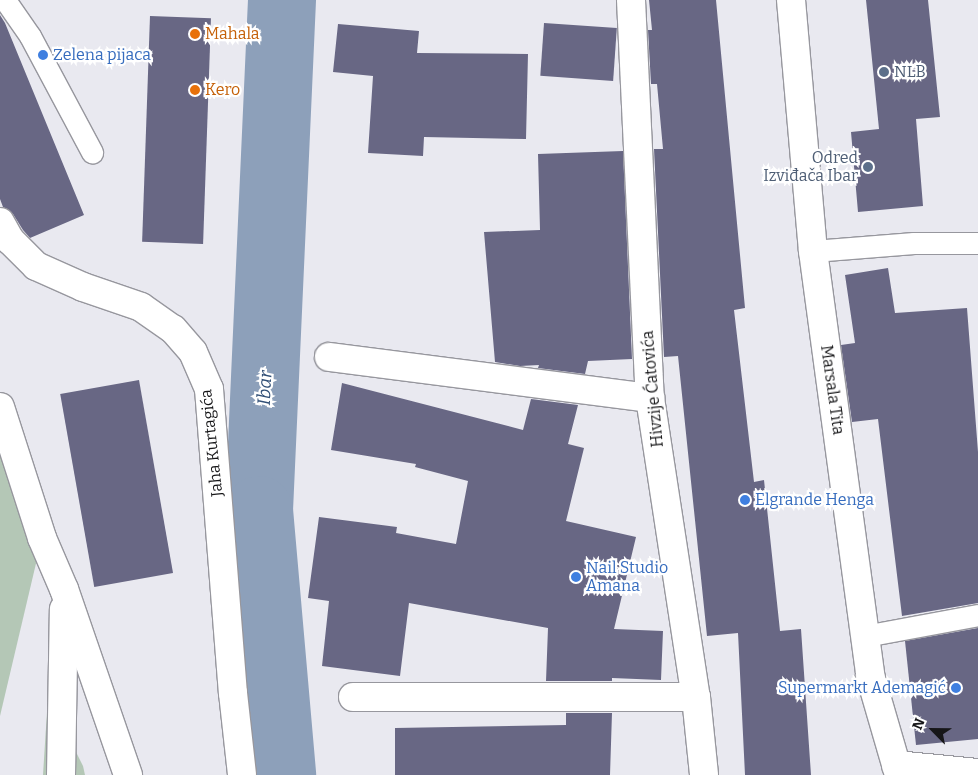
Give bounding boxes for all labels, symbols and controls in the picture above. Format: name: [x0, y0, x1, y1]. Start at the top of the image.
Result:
place label: Mahala: [205, 24, 260, 44]
marker: Mahala: [189, 28, 201, 40]
place label: Zelena pijaca: [53, 45, 151, 65]
marker: Zelena pijaca: [37, 49, 49, 61]
place label: NLB: [894, 62, 926, 82]
marker: NLB: [878, 66, 890, 78]
place label: Kero: [205, 80, 240, 100]
marker: Kero: [189, 84, 201, 96]
place label: Odred Izviđača Ibar: [763, 148, 858, 186]
marker: Odred Izviđača Ibar: [862, 161, 874, 173]
street label: Hivzije Ćatovića: [638, 330, 668, 448]
street label: Marsala Tita: [816, 344, 848, 436]
water label: Ibar: [253, 370, 277, 406]
street label: Jaha Kurtagića: [197, 388, 227, 498]
place label: Elgrande Henga: [755, 490, 874, 510]
marker: Elgrande Henga: [739, 494, 751, 506]
place label: Nail Studio Amana: [586, 558, 668, 596]
marker: Nail Studio Amana: [570, 571, 582, 583]
place label: Supermarkt Ademagić: [778, 678, 946, 698]
marker: Supermarkt Ademagić: [950, 682, 962, 694]
north arrow: [908, 705, 958, 755]
text: N: [909, 716, 929, 732]

